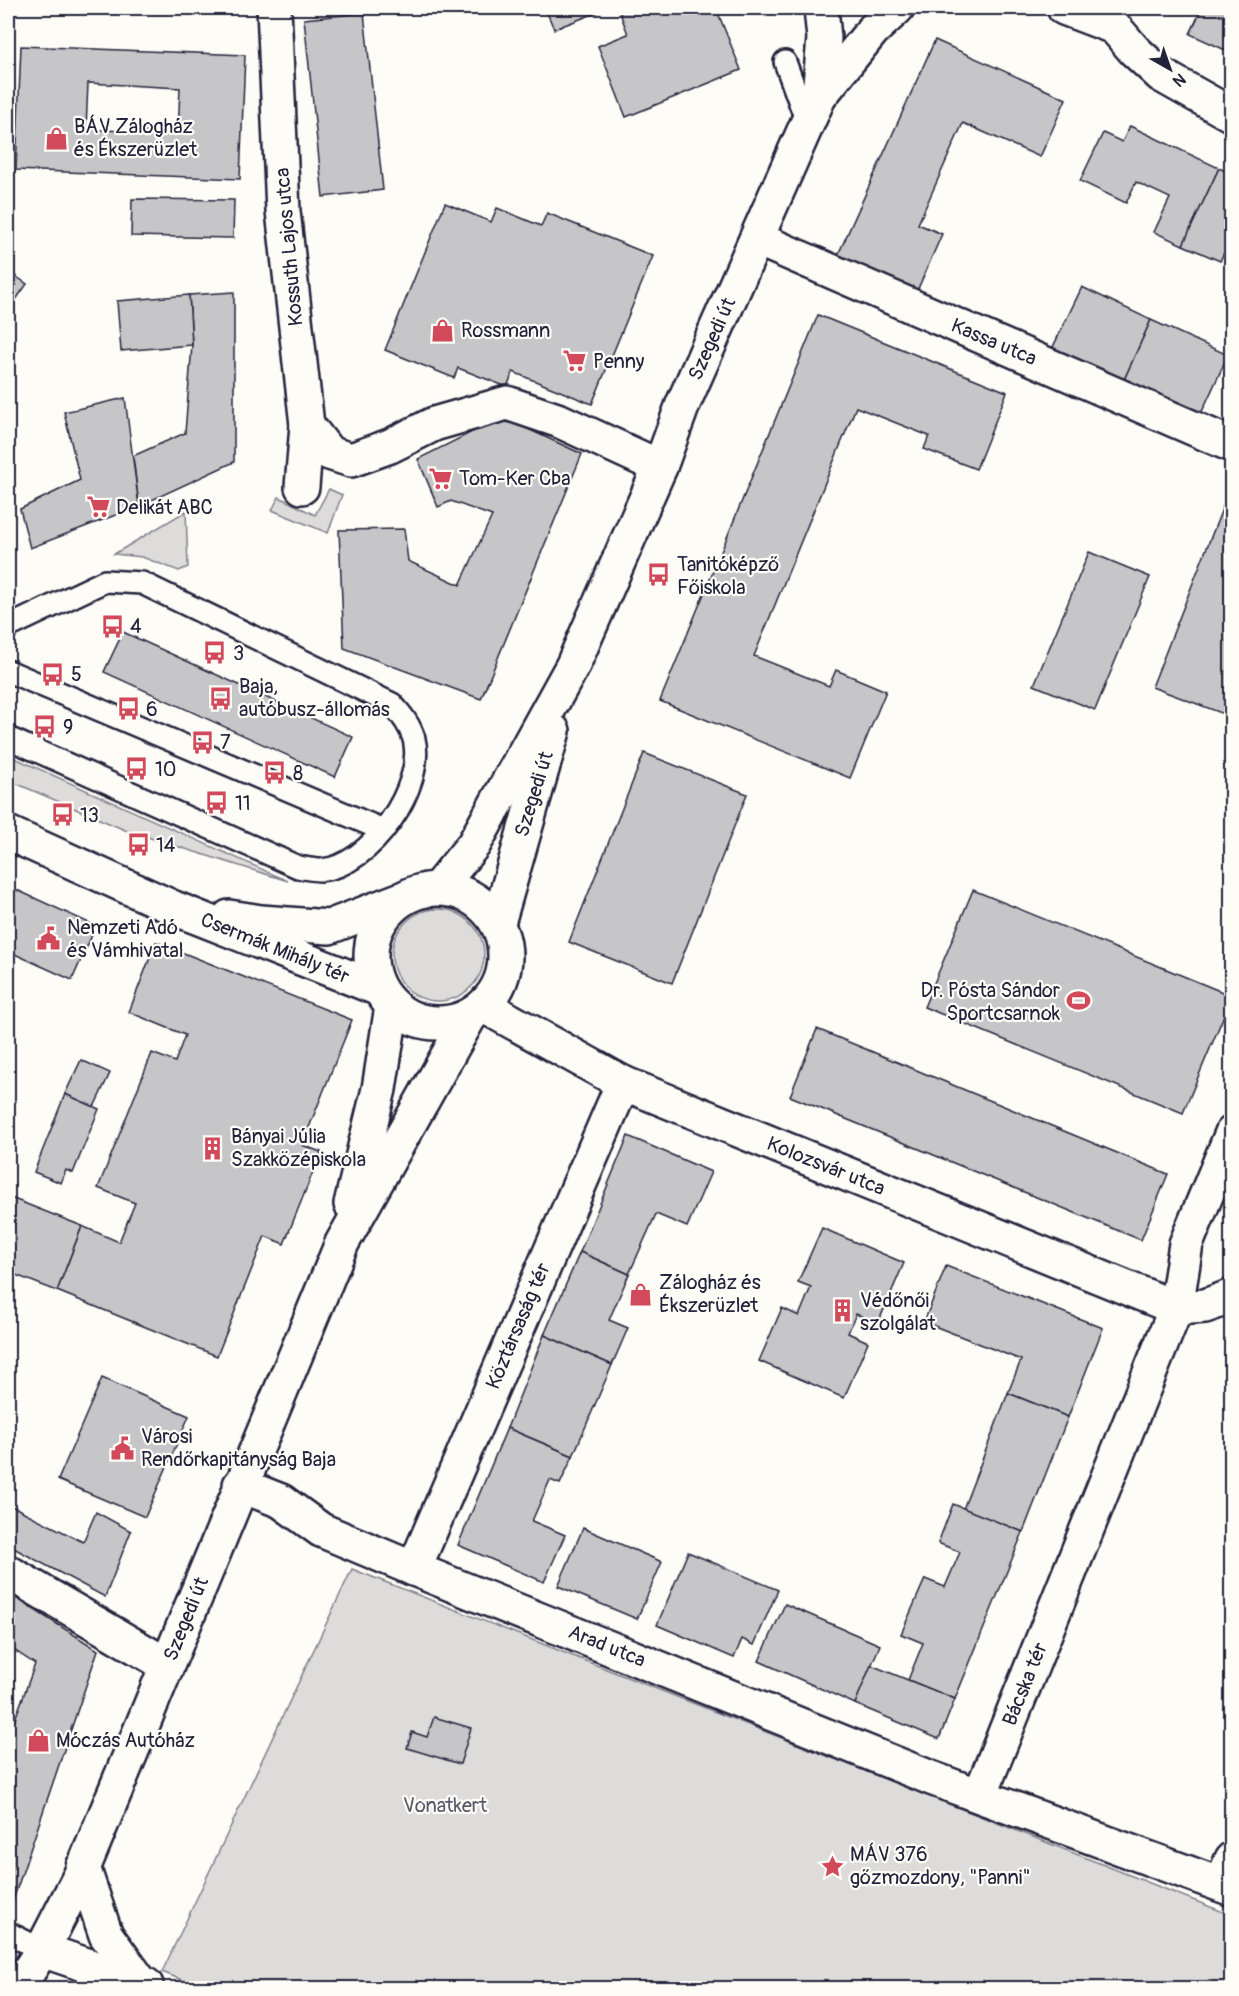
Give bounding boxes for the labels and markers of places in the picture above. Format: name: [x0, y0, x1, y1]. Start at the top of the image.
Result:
place label: BÁV Zálogház és Ékszerüzlet: [74, 114, 198, 162]
shop icon: BÁV Zálogház és Ékszerüzlet: [43, 125, 69, 151]
shop icon: Rossmann: [430, 317, 456, 343]
place label: Rossmann: [461, 318, 550, 343]
supermarket icon: Penny: [562, 348, 588, 374]
place label: Penny: [593, 349, 645, 374]
supermarket icon: Tom-Ker Cba: [428, 465, 454, 491]
place label: Tom-Ker Cba: [459, 466, 570, 491]
supermarket icon: Delikát ABC: [85, 494, 111, 520]
place label: Delikát ABC: [116, 495, 213, 520]
place label: Tanitóképző Főiskola: [677, 552, 779, 600]
bus stop icon: Tanitóképző Főiskola: [646, 562, 672, 588]
bus stop icon: 4: [99, 613, 125, 639]
place label: 4: [130, 614, 142, 639]
bus stop icon: 3: [202, 640, 228, 666]
place label: 3: [233, 641, 244, 666]
bus stop icon: 5: [40, 661, 66, 687]
place label: 5: [71, 662, 82, 687]
place label: Baja, autóbusz-állomás: [239, 674, 390, 722]
bus stop icon: Baja, autóbusz-állomás: [208, 685, 234, 711]
bus stop icon: 6: [115, 696, 141, 722]
place label: 6: [146, 697, 158, 722]
bus stop icon: 9: [32, 714, 58, 740]
place label: 9: [63, 715, 73, 740]
bus stop icon: 7: [189, 729, 215, 755]
place label: 7: [220, 730, 231, 755]
bus stop icon: 10: [124, 756, 150, 782]
place label: 10: [155, 757, 176, 782]
bus stop icon: 8: [262, 760, 288, 786]
place label: 8: [293, 761, 303, 786]
bus stop icon: 11: [204, 790, 230, 816]
place label: 11: [235, 791, 251, 816]
bus stop icon: 13: [49, 802, 75, 828]
place label: 13: [80, 803, 99, 828]
bus stop icon: 14: [125, 832, 151, 858]
place label: 14: [156, 833, 176, 858]
place label: Nemzeti Adó és Vámhivatal: [67, 915, 184, 963]
public building icon: Nemzeti Adó és Vámhivatal: [36, 925, 62, 951]
place label: Dr. Pósta Sándor Sportcsarnok: [921, 978, 1061, 1026]
sports icon: Dr. Pósta Sándor Sportcsarnok: [1065, 988, 1091, 1014]
place label: Bányai Júlia Szakközépiskola: [231, 1124, 366, 1172]
building icon: Bányai Júlia Szakközépiskola: [200, 1135, 226, 1161]
place label: Zálogház és Ékszerüzlet: [659, 1270, 761, 1318]
shop icon: Zálogház és Ékszerüzlet: [628, 1281, 654, 1307]
place label: Védőnői szolgálat: [860, 1288, 937, 1336]
building icon: Védőnői szolgálat: [829, 1298, 855, 1324]
place label: Városi Rendőrkapitányság Baja: [141, 1424, 336, 1472]
public building icon: Városi Rendőrkapitányság Baja: [110, 1435, 136, 1461]
shop icon: Móczás Autóház: [25, 1727, 51, 1753]
place label: Móczás Autóház: [56, 1728, 195, 1753]
place label: MÁV 376 gőzmozdony, "Panni": [850, 1842, 1031, 1890]
place icon: MÁV 376 gőzmozdony, "Panni": [819, 1853, 845, 1879]

